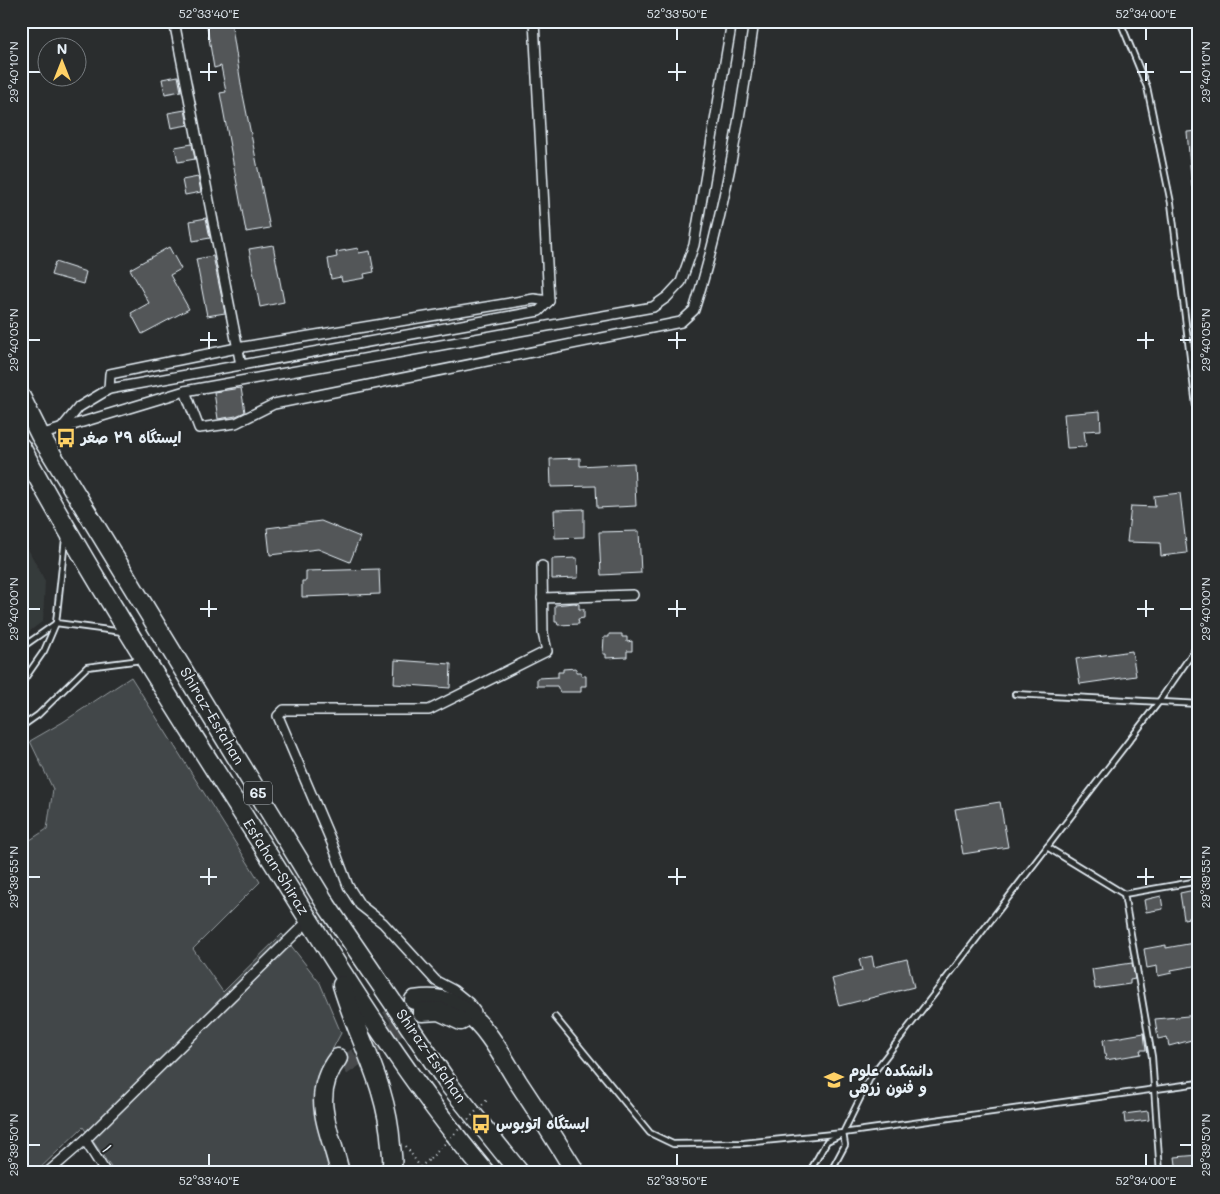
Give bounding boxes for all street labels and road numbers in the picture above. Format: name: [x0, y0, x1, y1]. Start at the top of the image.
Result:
street label: Shiraz-Esfahan: [176, 663, 250, 768]
road number: 65: [244, 781, 272, 804]
street label: Esfahan-Shiraz: [239, 814, 315, 919]
street label: Shiraz-Esfahan: [392, 1005, 472, 1106]
street label: ۱: [98, 1141, 118, 1156]

